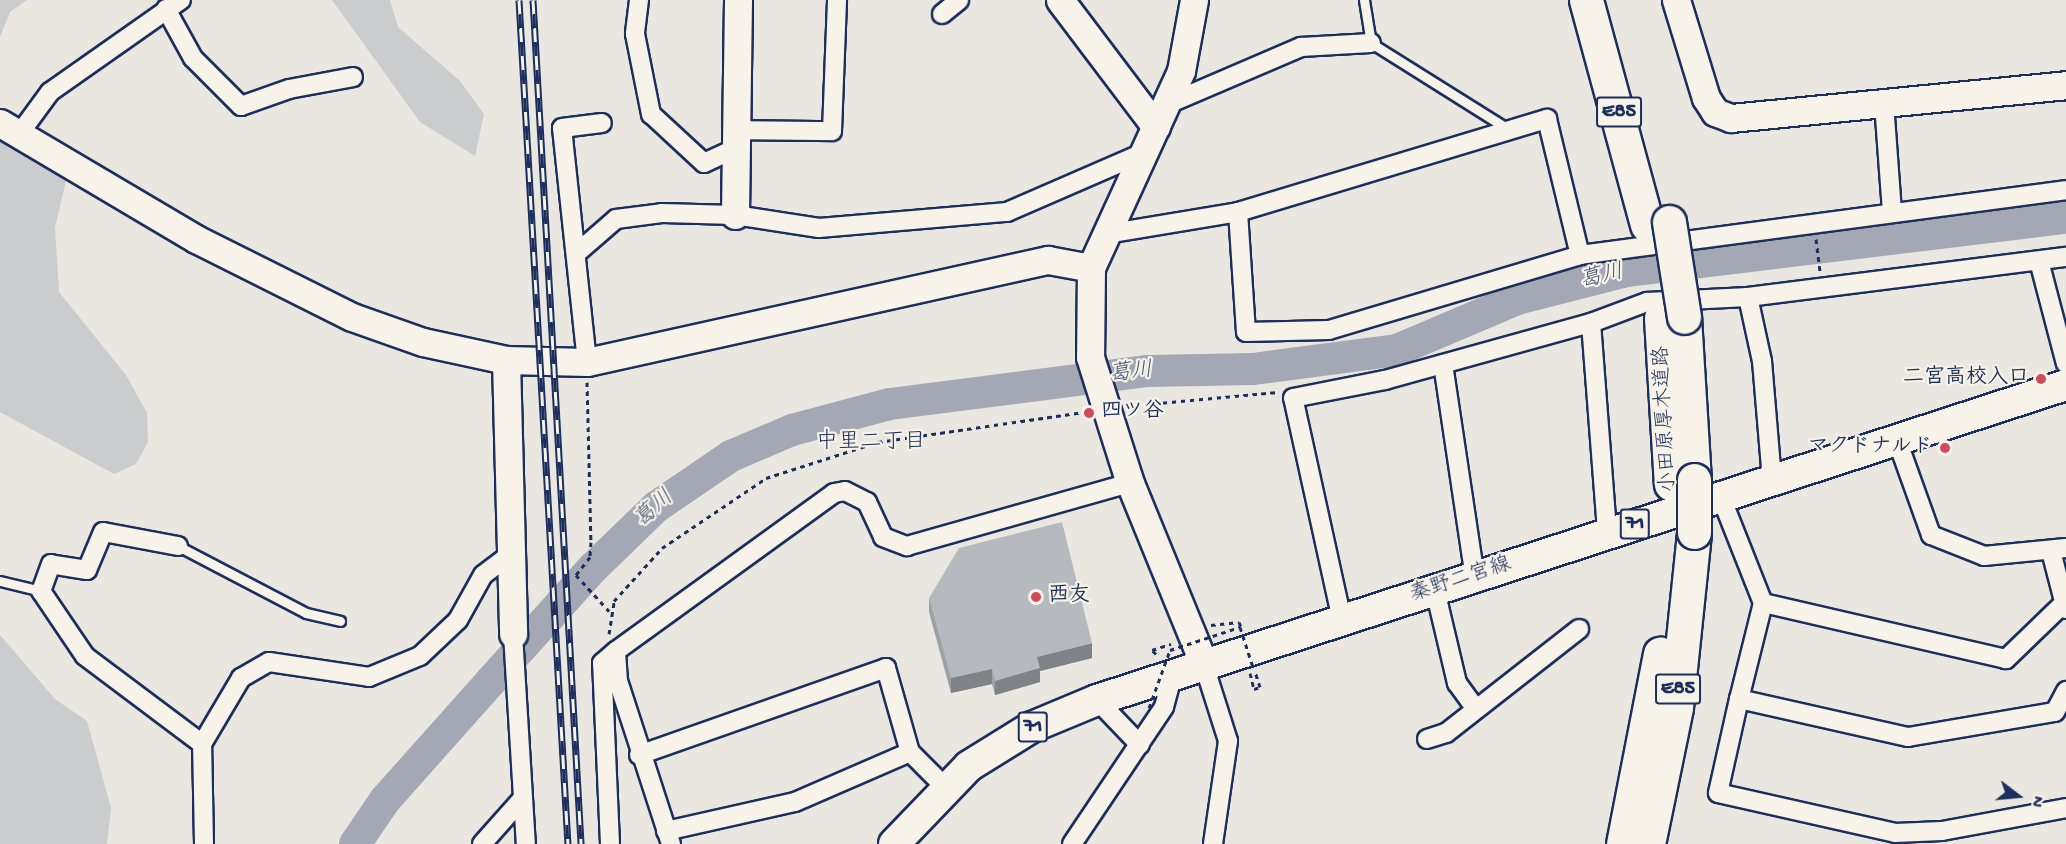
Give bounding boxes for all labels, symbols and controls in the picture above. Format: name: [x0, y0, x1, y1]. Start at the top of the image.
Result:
road number: E85: [1595, 95, 1643, 129]
water label: 葛川: [1578, 260, 1626, 296]
street label: 小田原厚木道路: [1651, 345, 1683, 493]
water label: 葛川: [1108, 359, 1154, 389]
place label: 二宮高校入口: [1903, 366, 2029, 392]
marker: 二宮高校入口: [2034, 372, 2048, 386]
place label: 四ツ谷: [1101, 400, 1164, 426]
marker: 四ツ谷: [1082, 406, 1096, 420]
district label: 中里二丁目: [816, 431, 926, 457]
place label: マクドナルド: [1807, 435, 1933, 461]
marker: マクドナルド: [1938, 441, 1952, 455]
water label: 葛川: [630, 485, 680, 535]
road number: 71: [1618, 507, 1652, 541]
street label: 秦野二宮線: [1407, 553, 1515, 609]
place label: 西友: [1048, 584, 1090, 610]
marker: 西友: [1029, 590, 1043, 604]
road number: E85: [1654, 672, 1702, 706]
road number: 71: [1016, 710, 1050, 744]
north arrow: [1988, 766, 2048, 826]
text: N: [2025, 793, 2046, 809]

